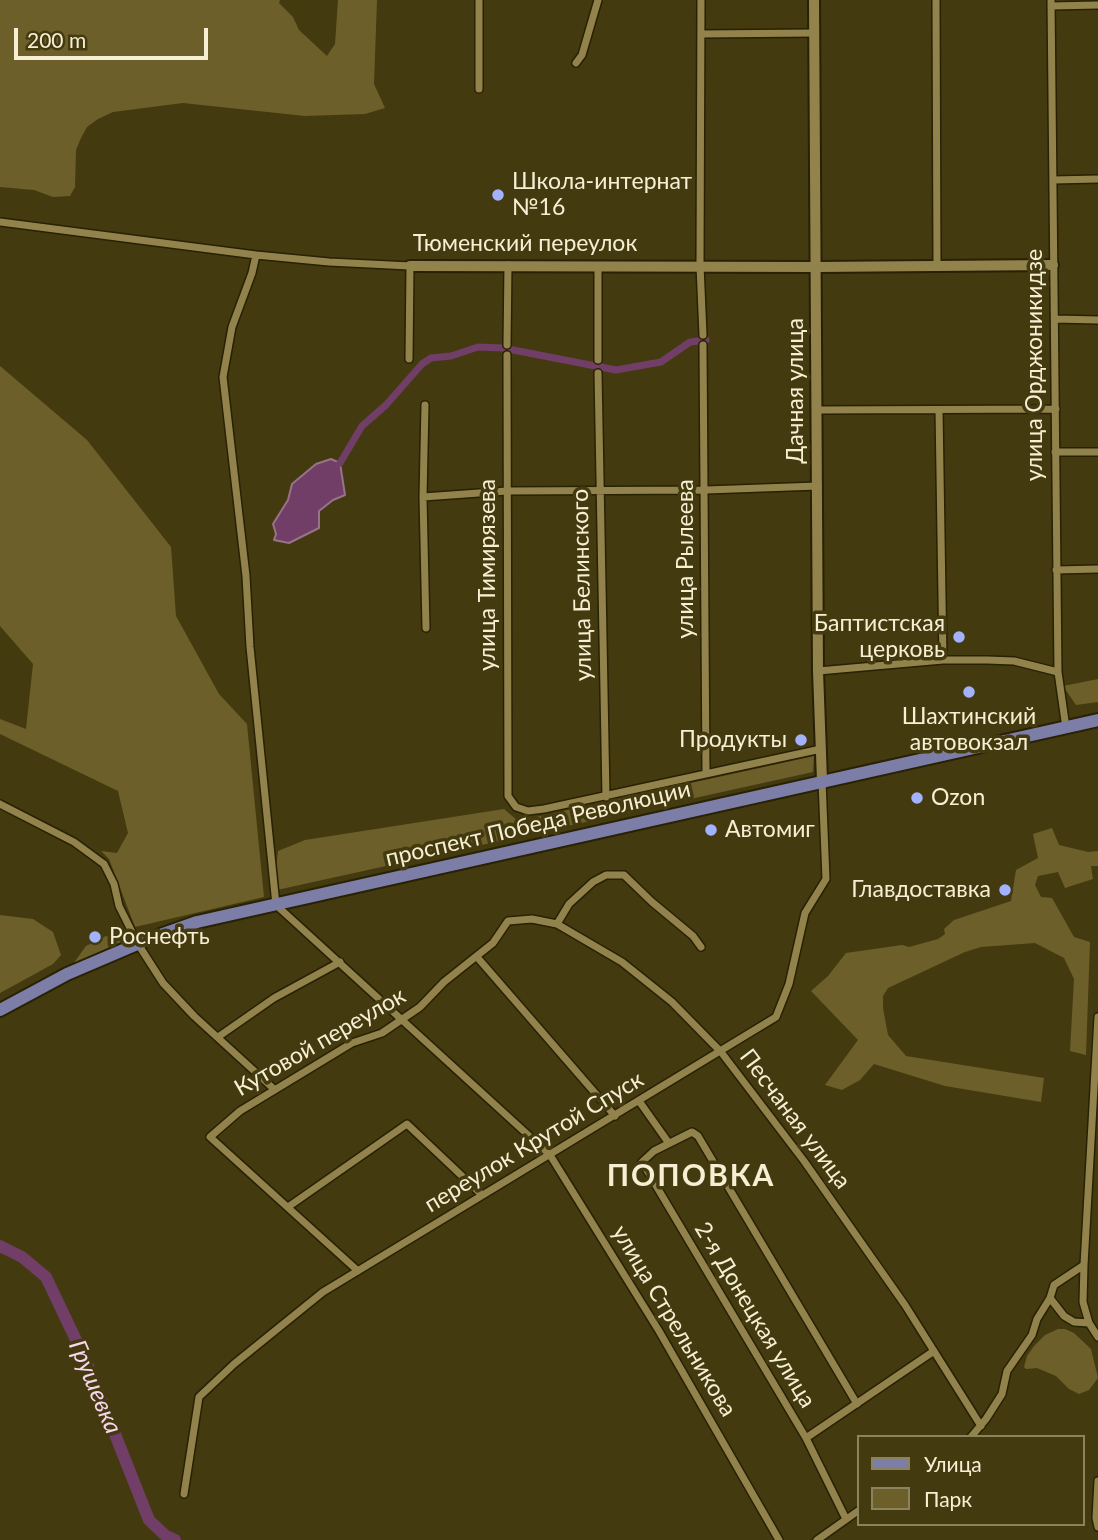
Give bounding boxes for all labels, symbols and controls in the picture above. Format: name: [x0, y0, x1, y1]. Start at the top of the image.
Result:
scale bar: [18, 14, 212, 58]
text: 200 m: [27, 27, 86, 52]
place label: Школа-интернат №16: [512, 168, 692, 222]
marker: Школа-интернат №16: [490, 187, 506, 203]
street label: Тюменский переулок: [413, 230, 637, 258]
street label: улица Орджоникидзе: [1021, 249, 1049, 481]
street label: Дачная улица: [782, 318, 810, 464]
street label: улица Тимирязева: [474, 479, 502, 671]
street label: улица Рылеева: [672, 479, 700, 639]
street label: улица Белинского: [567, 489, 597, 681]
place label: Баптистская церковь: [814, 610, 945, 664]
marker: Баптистская церковь: [951, 629, 967, 645]
marker: Шахтинский автовокзал: [961, 684, 977, 700]
place label: Шахтинский автовокзал: [902, 703, 1036, 757]
place label: Продукты: [679, 726, 787, 754]
marker: Продукты: [793, 732, 809, 748]
street label: проспект Победа Революции: [383, 775, 693, 873]
place label: Ozon: [931, 784, 985, 812]
marker: Ozon: [909, 790, 925, 806]
place label: Автомиг: [725, 816, 815, 844]
marker: Автомиг: [703, 822, 719, 838]
place label: Главдоставка: [851, 876, 991, 904]
marker: Главдоставка: [997, 882, 1013, 898]
place label: Роснефть: [109, 923, 210, 951]
marker: Роснефть: [87, 929, 103, 945]
street label: Кутовой переулок: [230, 982, 410, 1102]
street label: Песчаная улица: [734, 1044, 856, 1194]
street label: переулок Крутой Спуск: [420, 1066, 648, 1218]
district label: ПОПОВКА: [608, 1158, 774, 1194]
street label: 2-я Донецкая улица: [689, 1217, 821, 1413]
street label: улица Стрельникова: [606, 1220, 742, 1422]
water label: Грушевка: [62, 1336, 128, 1438]
legend: [856, 1435, 1084, 1526]
text: Улица: [924, 1451, 982, 1476]
text: Парк: [924, 1486, 972, 1511]

